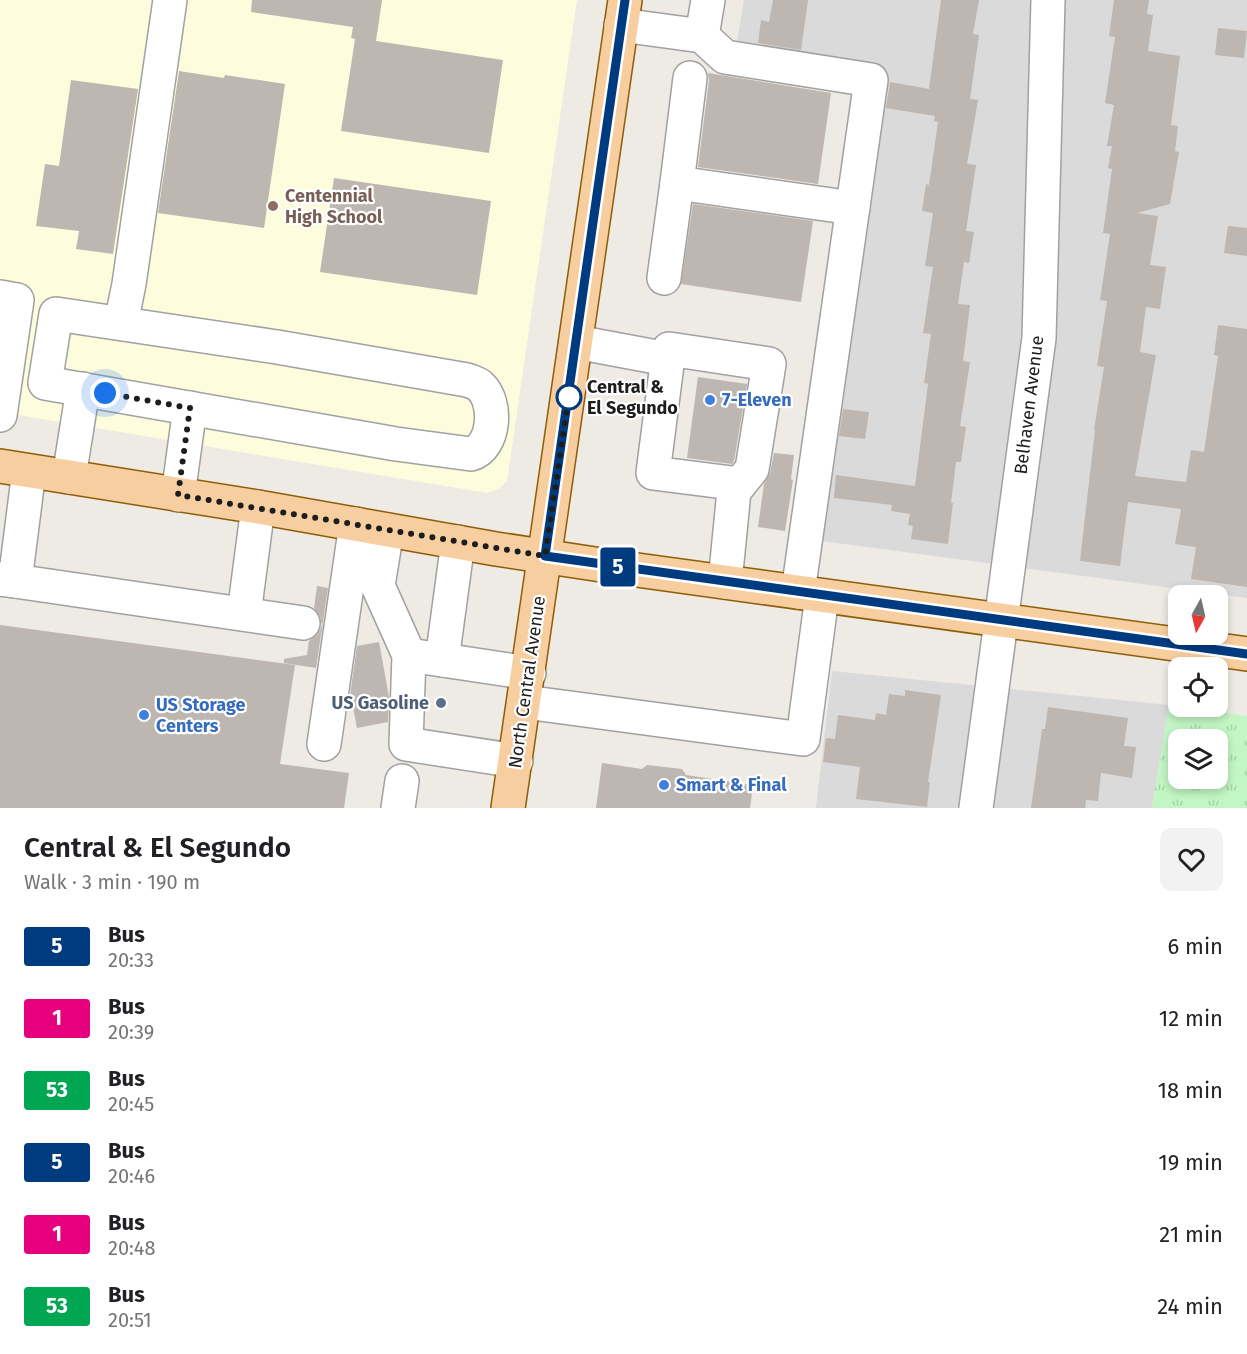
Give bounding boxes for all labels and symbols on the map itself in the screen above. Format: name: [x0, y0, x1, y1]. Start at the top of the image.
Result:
place label: Centennial High School: [285, 185, 383, 228]
marker: Centennial High School: [266, 199, 280, 213]
street label: Belhaven Avenue: [1010, 334, 1048, 476]
place label: Central & El Segundo: [587, 376, 678, 419]
your location: [90, 378, 120, 408]
marker: Central & El Segundo: [556, 384, 582, 410]
place label: 7-Eleven: [722, 389, 792, 411]
marker: 7-Eleven: [703, 393, 717, 407]
line badge: 5: [598, 548, 638, 586]
north arrow: [1168, 585, 1228, 645]
street label: North Central Avenue: [504, 594, 550, 770]
place label: US Gasoline: [332, 692, 429, 714]
place label: US Storage Centers: [156, 694, 245, 737]
marker: US Gasoline: [434, 696, 448, 710]
marker: US Storage Centers: [137, 708, 151, 722]
place label: Smart & Final: [676, 774, 787, 796]
marker: Smart & Final: [657, 778, 671, 792]

